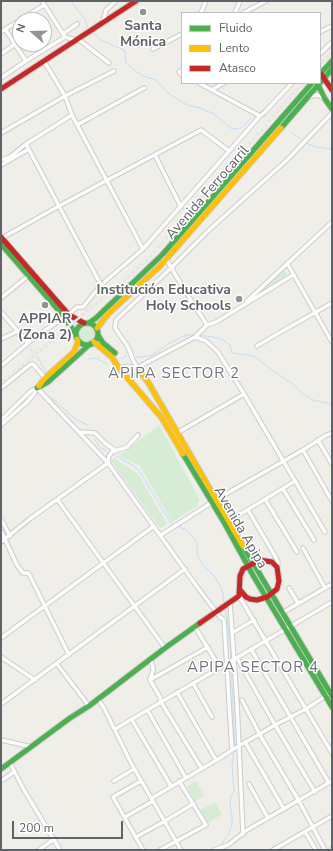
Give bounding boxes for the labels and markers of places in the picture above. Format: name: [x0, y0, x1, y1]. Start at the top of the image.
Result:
marker: Santa Mónica: [138, 7, 148, 17]
place label: Santa Mónica: [120, 19, 166, 52]
place label: Institución Educativa Holy Schools: [97, 283, 231, 316]
marker: Institución Educativa Holy Schools: [234, 294, 244, 304]
marker: APPIAR (Zona 2): [40, 300, 50, 310]
place label: APPIAR (Zona 2): [18, 312, 72, 344]

